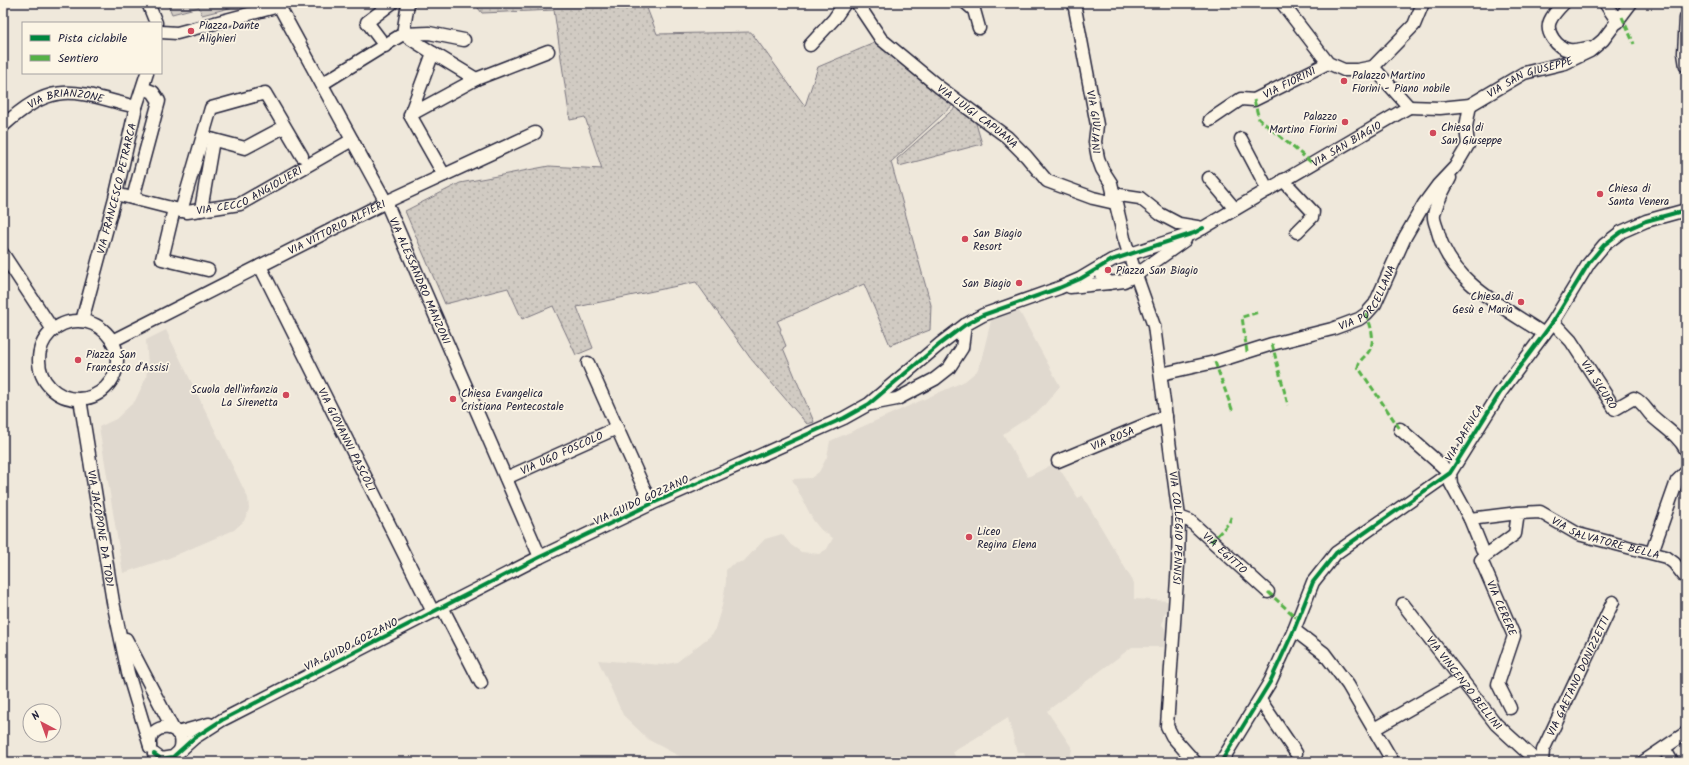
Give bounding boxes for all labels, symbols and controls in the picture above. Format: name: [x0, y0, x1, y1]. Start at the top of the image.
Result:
place label: Piazza Dante Alighieri: [199, 17, 259, 48]
legend: [22, 22, 162, 74]
marker: Piazza Dante Alighieri: [186, 26, 196, 36]
text: Pista ciclabile: [58, 29, 128, 48]
text: Sentiero: [58, 49, 98, 68]
street label: VIA SAN GIUSEPPE: [1484, 52, 1577, 103]
street label: VIA FIORINI: [1260, 62, 1319, 104]
place label: Palazzo Martino Fiorini - Piano nobile: [1352, 67, 1450, 98]
marker: Palazzo Martino Fiorini - Piano nobile: [1339, 76, 1349, 86]
street label: VIA LUIGI CAPUANA: [933, 80, 1022, 153]
street label: VIA BRIANZONE: [24, 85, 106, 114]
street label: VIA GIULIANI: [1081, 89, 1105, 155]
place label: Palazzo Martino Fiorini: [1269, 108, 1337, 139]
street label: VIA SAN BIAGIO: [1308, 117, 1386, 172]
marker: Palazzo Martino Fiorini: [1340, 117, 1350, 127]
place label: Chiesa di San Giuseppe: [1441, 119, 1502, 150]
street label: VIA FRANCESCO PETRARCA: [92, 121, 142, 256]
marker: Chiesa di San Giuseppe: [1428, 128, 1438, 138]
street label: VIA CECCO ANGIOLIERI: [195, 162, 306, 220]
place label: Chiesa di Santa Venera: [1608, 180, 1669, 211]
marker: Chiesa di Santa Venera: [1595, 189, 1605, 199]
street label: VIA VITTORIO ALFIERI: [285, 196, 389, 260]
street label: VIA ALESSANDRO MANZONI: [384, 214, 455, 348]
place label: San Biagio Resort: [973, 225, 1022, 256]
marker: San Biagio Resort: [960, 234, 970, 244]
place label: Piazza San Biagio: [1116, 262, 1198, 280]
street label: VIA PORCELLANA: [1336, 262, 1401, 336]
marker: Piazza San Biagio: [1103, 265, 1113, 275]
place label: San Biagio: [962, 275, 1011, 293]
marker: San Biagio: [1014, 278, 1024, 288]
place label: Chiesa di Gesù e Maria: [1452, 288, 1513, 319]
marker: Chiesa di Gesù e Maria: [1516, 297, 1526, 307]
place label: Piazza San Francesco d'Assisi: [86, 346, 169, 377]
marker: Piazza San Francesco d'Assisi: [73, 355, 83, 365]
street label: VIA SICURO: [1576, 357, 1621, 414]
place label: Scuola dell'infanzia La Sirenetta: [191, 381, 278, 412]
street label: VIA GIOVANNI PASCOLI: [312, 385, 379, 495]
place label: Chiesa Evangelica Cristiana Pentecostale: [461, 385, 564, 416]
marker: Scuola dell'infanzia La Sirenetta: [281, 390, 291, 400]
marker: Chiesa Evangelica Cristiana Pentecostale: [448, 394, 458, 404]
street label: VIA DAFNICA: [1441, 401, 1489, 466]
street label: VIA ROSA: [1088, 422, 1138, 456]
street label: VIA UGO FOSCOLO: [518, 427, 607, 480]
street label: VIA JACOPONE DA TODI: [82, 469, 118, 588]
street label: VIA COLLEGIO PENNISI: [1163, 470, 1187, 585]
street label: VIA GUIDO GOZZANO: [591, 471, 692, 531]
street label: VIA SALVATORE BELLA: [1547, 512, 1662, 565]
place label: Liceo Regina Elena: [977, 523, 1037, 554]
street label: VIA EGITTO: [1198, 528, 1251, 579]
marker: Liceo Regina Elena: [964, 532, 974, 542]
street label: VIA CERERE: [1481, 578, 1521, 640]
street label: VIA GUIDO GOZZANO: [301, 613, 402, 676]
street label: VIA GAETANO DONIZZETTI: [1543, 613, 1615, 740]
street label: VIA VINCENZO BELLINI: [1421, 633, 1506, 735]
north arrow: [22, 703, 62, 743]
text: N: [28, 707, 45, 725]

